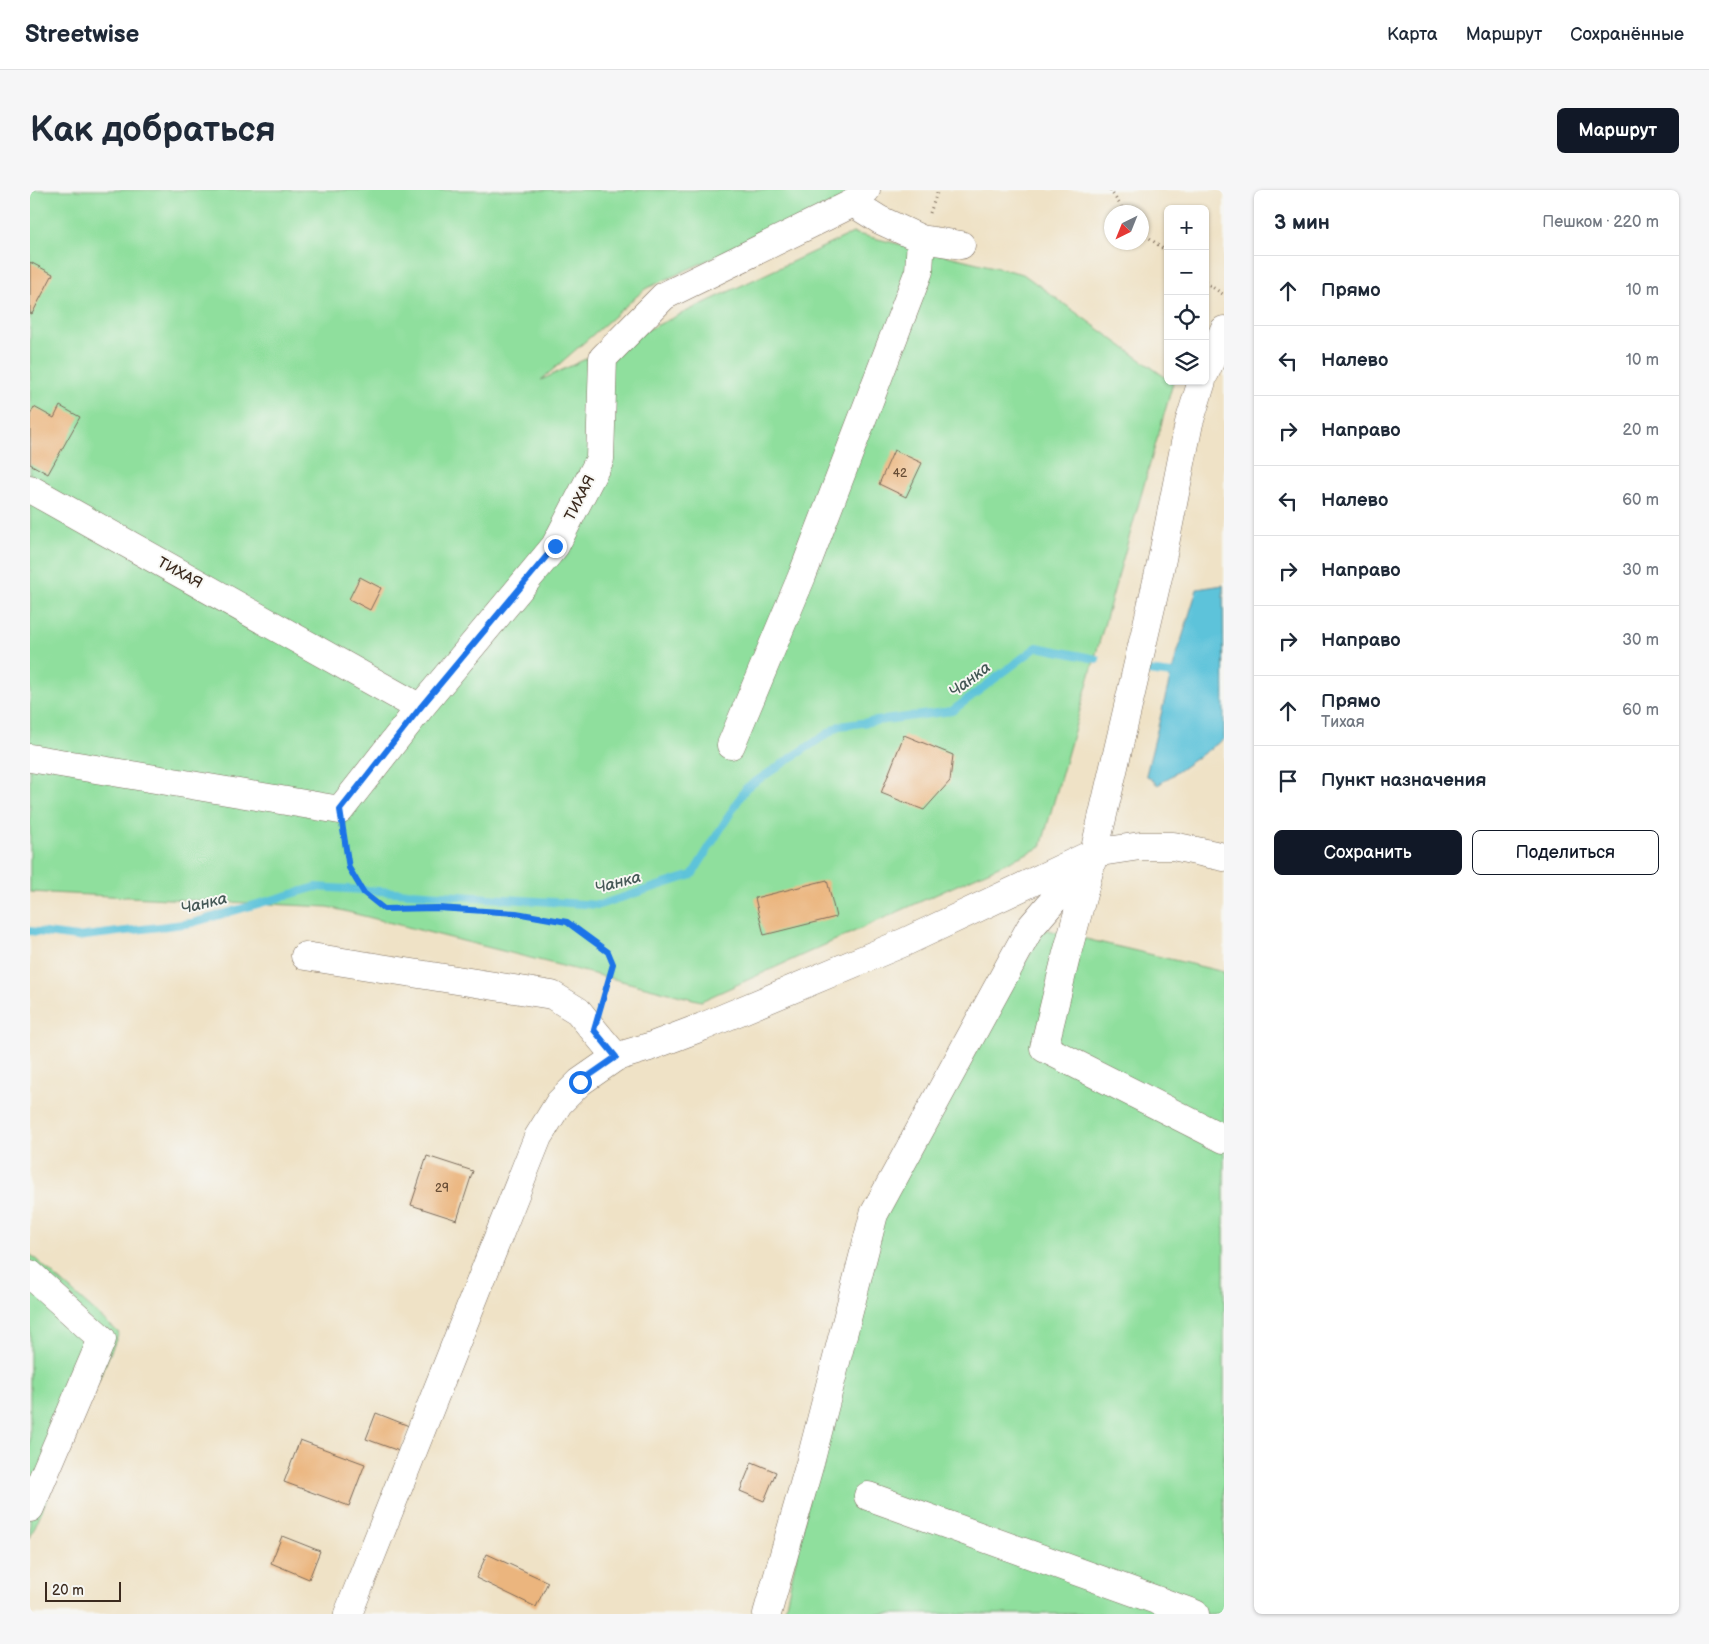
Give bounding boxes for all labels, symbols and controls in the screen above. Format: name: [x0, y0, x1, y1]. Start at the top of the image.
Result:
text: Streetwise: [25, 20, 139, 49]
text: Карта: [1387, 24, 1438, 45]
text: Маршрут: [1466, 24, 1542, 45]
text: Сохранённые: [1570, 24, 1684, 45]
button: Маршрут: [1557, 108, 1679, 153]
text: Как добраться: [30, 109, 276, 152]
north arrow: [1104, 205, 1149, 250]
map controls: [1164, 205, 1209, 385]
button: +: [1164, 205, 1209, 250]
text: 3 мин: [1274, 210, 1330, 235]
text: Пешком · 220 m: [1542, 213, 1659, 232]
button: −: [1164, 250, 1209, 295]
icon: ahead: [1274, 277, 1302, 305]
text: Прямо: [1321, 279, 1381, 302]
text: 10 m: [1626, 281, 1659, 300]
button: locate: [1164, 295, 1209, 340]
button: layers: [1164, 340, 1209, 385]
icon: left: [1274, 347, 1302, 375]
text: Налево: [1321, 349, 1388, 372]
text: 10 m: [1626, 351, 1659, 370]
icon: right: [1274, 417, 1302, 445]
text: Направо: [1321, 419, 1401, 442]
text: 20 m: [1623, 421, 1659, 440]
house number: 42: [893, 466, 907, 481]
street label: ТИХАЯ: [561, 472, 599, 524]
icon: left: [1274, 487, 1302, 515]
text: Налево: [1321, 489, 1388, 512]
text: 60 m: [1622, 491, 1659, 510]
route end: [544, 535, 567, 558]
street label: ТИХАЯ: [154, 553, 206, 593]
icon: right: [1274, 557, 1302, 585]
text: Направо: [1321, 559, 1401, 582]
text: 30 m: [1622, 561, 1659, 580]
icon: right: [1274, 627, 1302, 655]
text: Направо: [1321, 629, 1401, 652]
text: 30 m: [1622, 631, 1659, 650]
water label: Чанка: [945, 658, 995, 702]
text: Прямо: [1321, 690, 1381, 713]
icon: ahead: [1274, 697, 1302, 725]
text: 60 m: [1622, 701, 1659, 720]
text: Тихая: [1321, 713, 1365, 732]
icon: arrive: [1274, 767, 1302, 795]
text: Пункт назначения: [1321, 769, 1486, 792]
button: Сохранить: [1274, 830, 1462, 875]
button: Поделиться: [1472, 830, 1659, 875]
water label: Чанка: [593, 868, 643, 898]
water label: Чанка: [179, 889, 229, 919]
route start: [569, 1071, 592, 1094]
house number: 29: [435, 1181, 449, 1196]
scale bar: [45, 1579, 121, 1602]
text: 20 m: [52, 1582, 84, 1599]

